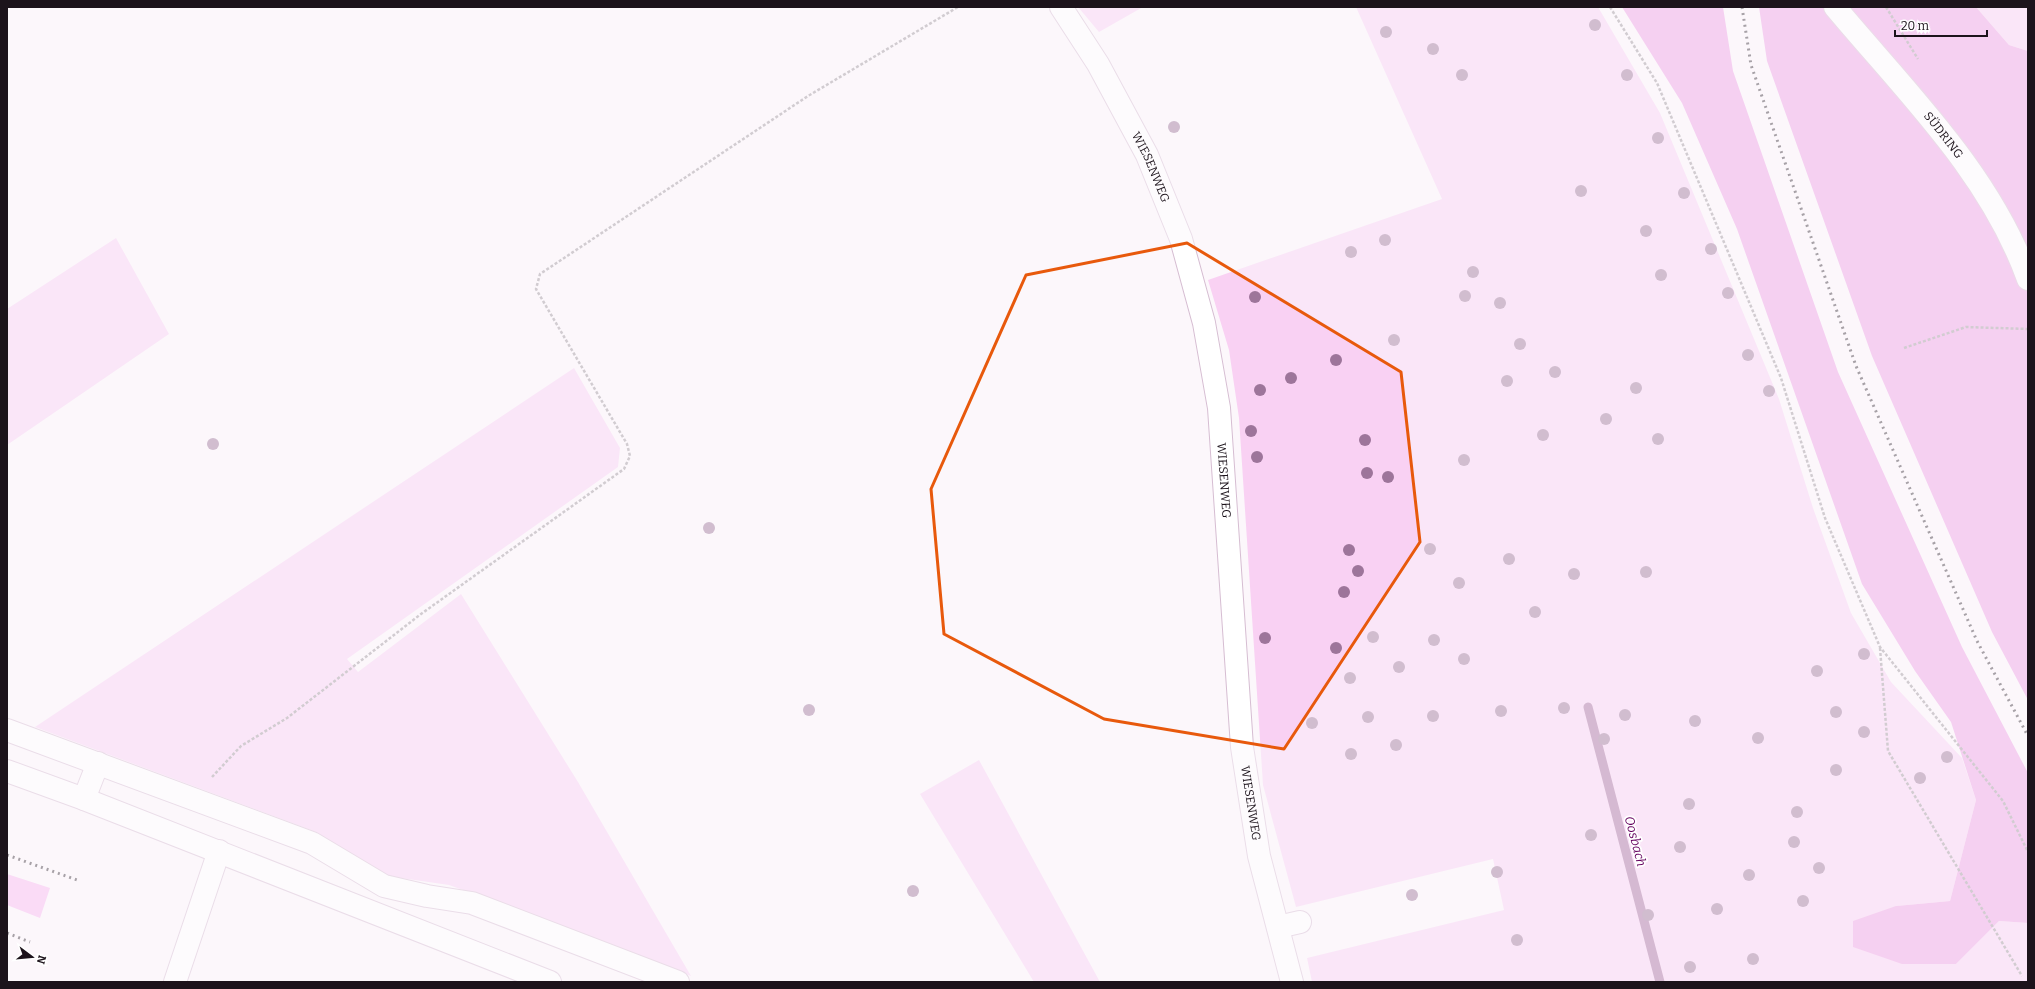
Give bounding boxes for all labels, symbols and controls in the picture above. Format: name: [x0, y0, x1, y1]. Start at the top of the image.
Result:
scale bar: [1895, 12, 1987, 38]
text: 20 m: [1901, 19, 1930, 33]
street label: SÜDRING: [1921, 109, 1966, 161]
street label: WIESENWEG: [1129, 130, 1172, 204]
street label: WIESENWEG: [1214, 442, 1233, 519]
street label: WIESENWEG: [1238, 765, 1264, 842]
water label: Oosbach: [1622, 814, 1649, 868]
north arrow: [12, 937, 52, 977]
text: N: [34, 954, 49, 966]

